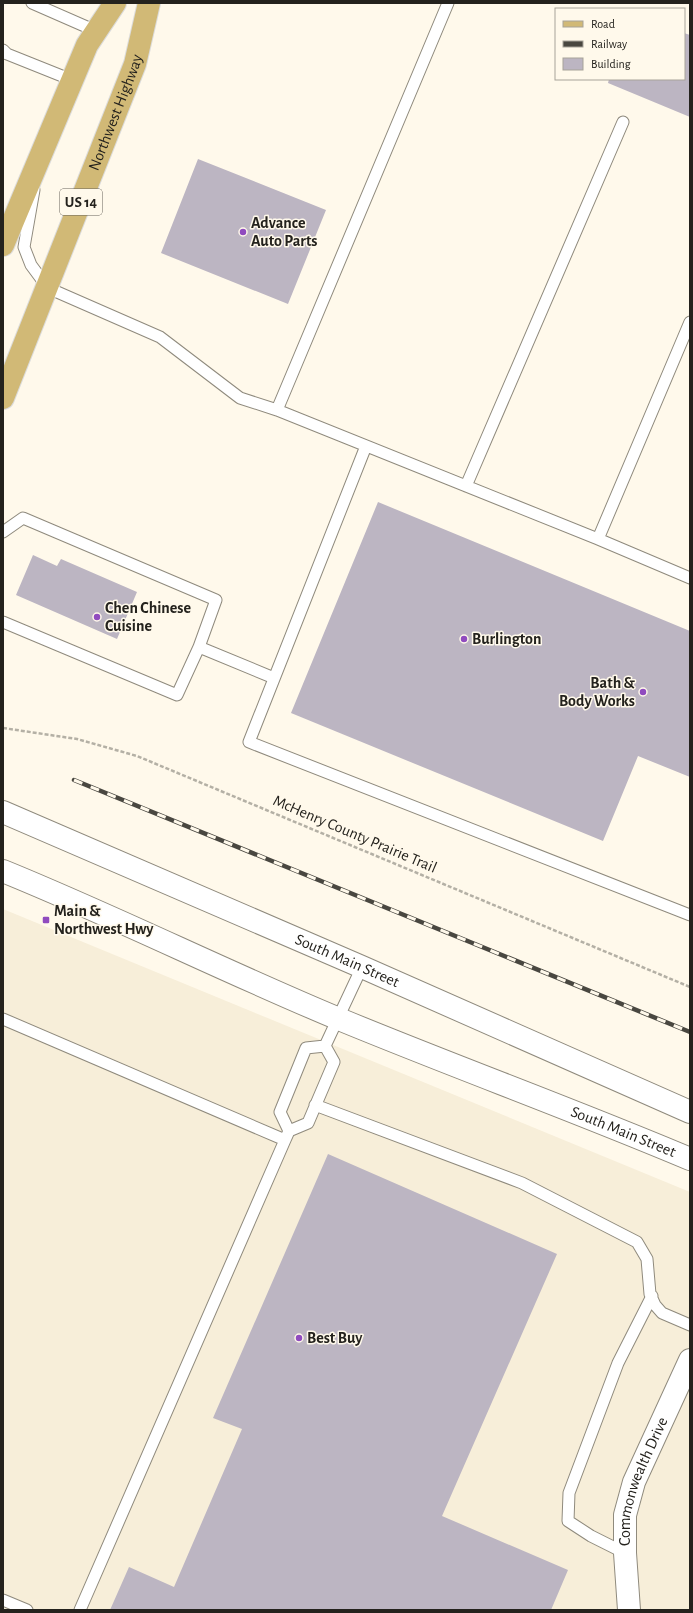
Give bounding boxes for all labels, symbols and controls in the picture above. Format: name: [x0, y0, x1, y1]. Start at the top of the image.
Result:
legend: [555, 8, 685, 80]
text: Road: [591, 18, 615, 30]
text: Railway: [591, 38, 627, 51]
street label: Northwest Highway: [86, 53, 146, 173]
text: Building: [591, 58, 631, 70]
road number: US 14: [60, 189, 102, 215]
place label: Advance Auto Parts: [251, 215, 318, 249]
marker: Advance Auto Parts: [238, 227, 248, 237]
place label: Chen Chinese Cuisine: [105, 600, 191, 634]
marker: Chen Chinese Cuisine: [92, 612, 102, 622]
place label: Burlington: [472, 631, 541, 647]
marker: Burlington: [459, 634, 469, 644]
place label: Bath & Body Works: [559, 675, 636, 710]
marker: Bath & Body Works: [638, 687, 648, 697]
street label: McHenry County Prairie Trail: [270, 792, 439, 877]
place label: Main & Northwest Hwy: [54, 903, 154, 938]
marker: Main & Northwest Hwy: [41, 915, 51, 925]
street label: South Main Street: [293, 931, 402, 990]
street label: South Main Street: [569, 1103, 678, 1160]
place label: Best Buy: [307, 1330, 363, 1347]
marker: Best Buy: [294, 1333, 304, 1343]
street label: Commonwealth Drive: [617, 1415, 671, 1546]

